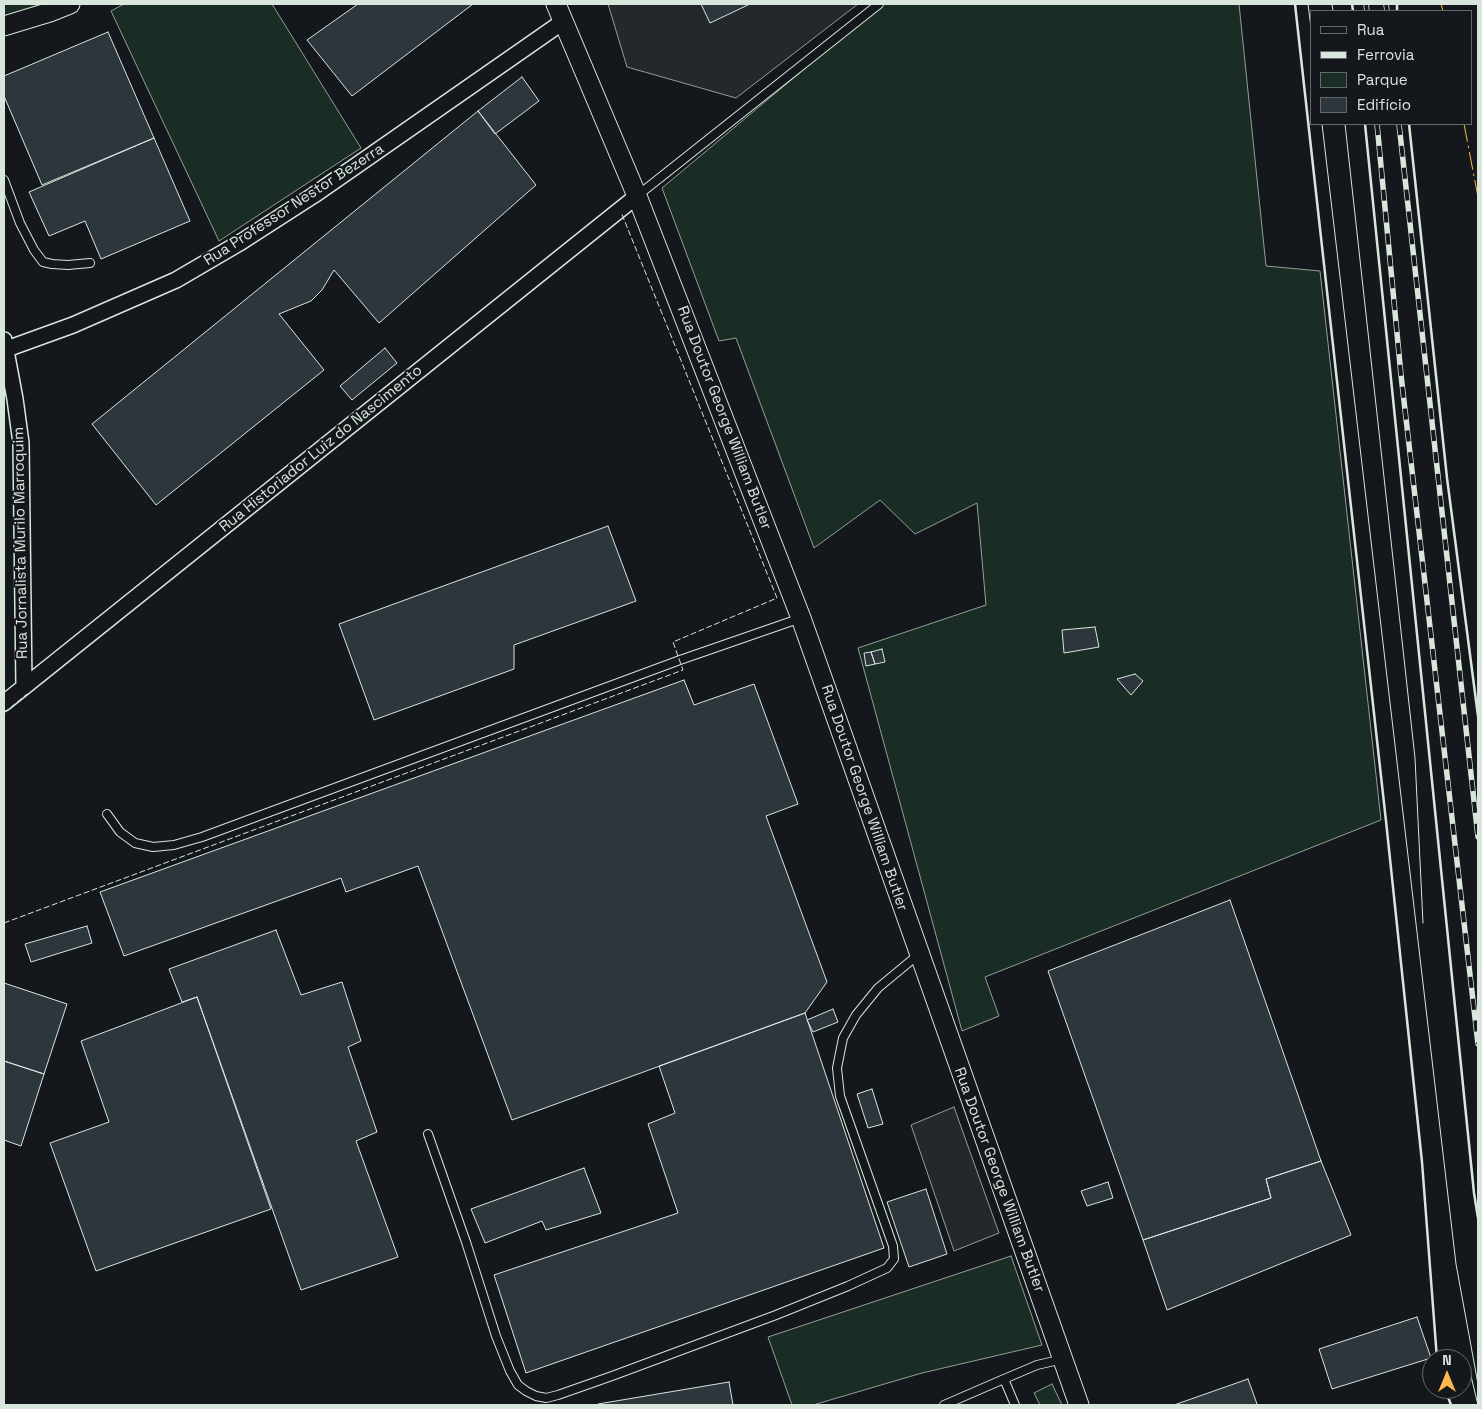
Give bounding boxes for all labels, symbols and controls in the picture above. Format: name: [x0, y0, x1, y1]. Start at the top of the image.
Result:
legend: [1310, 10, 1472, 125]
text: Rua: [1357, 20, 1384, 39]
text: Ferrovia: [1357, 45, 1414, 64]
text: Parque: [1357, 70, 1408, 89]
text: Edifício: [1357, 95, 1411, 114]
street label: Rua Professor Nestor Bezerra: [201, 140, 387, 270]
street label: Rua Doutor George William Butler: [673, 304, 775, 532]
street label: Rua Historiador Luiz do Nascimento: [216, 362, 426, 536]
street label: Rua Jornalista Murilo Marroquim: [10, 427, 32, 659]
street label: Rua Doutor George William Butler: [817, 682, 911, 914]
street label: Rua Doutor George William Butler: [950, 1065, 1048, 1295]
north arrow: [1422, 1349, 1472, 1399]
text: N: [1442, 1351, 1452, 1369]

